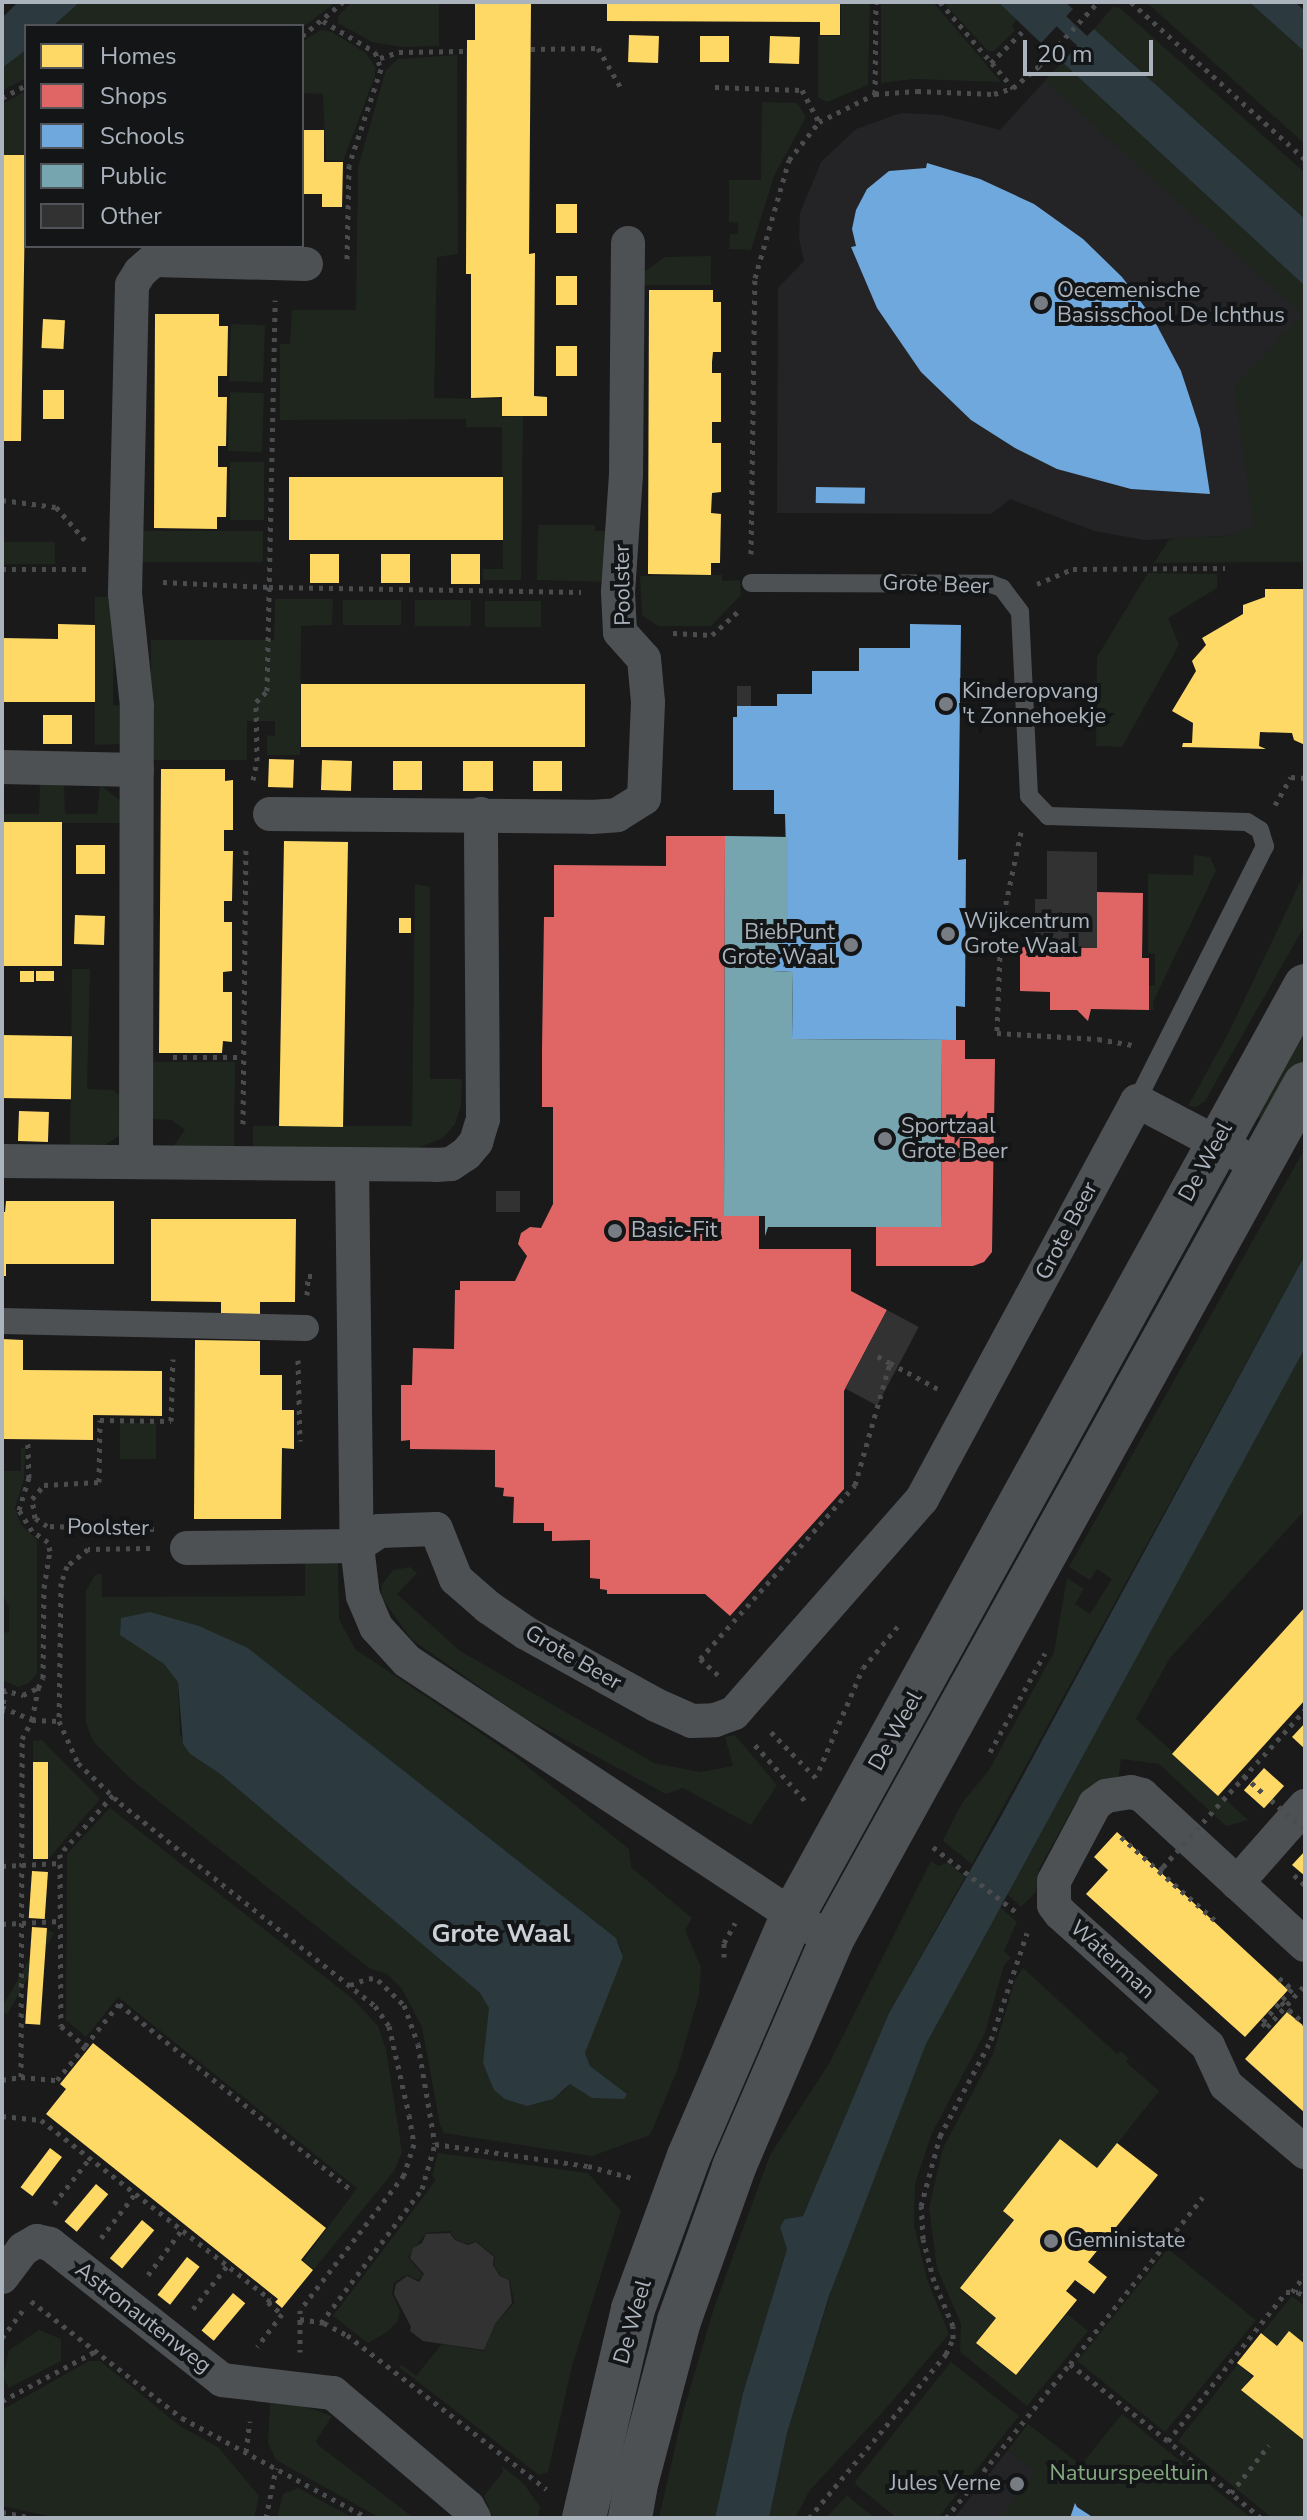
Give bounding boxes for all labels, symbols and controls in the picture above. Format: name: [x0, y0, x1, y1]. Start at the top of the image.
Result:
legend: [24, 24, 304, 248]
scale bar: [1027, 24, 1157, 74]
text: 20 m: [1037, 38, 1093, 70]
text: Homes: [100, 40, 176, 72]
text: Shops: [100, 80, 167, 112]
text: Schools: [100, 120, 185, 152]
text: Public: [100, 160, 166, 192]
text: Other: [100, 200, 162, 232]
place label: Oecemenische Basisschool De Ichthus: [1057, 277, 1285, 328]
marker: Oecemenische Basisschool De Ichthus: [1032, 294, 1050, 312]
street label: Poolster: [609, 544, 637, 626]
street label: Grote Beer: [882, 570, 990, 600]
place label: Kinderopvang 't Zonnehoekje: [962, 678, 1106, 730]
marker: Kinderopvang 't Zonnehoekje: [937, 695, 955, 713]
place label: Wijkcentrum Grote Waal: [964, 908, 1090, 960]
place label: BiebPunt Grote Waal: [721, 919, 835, 970]
marker: Wijkcentrum Grote Waal: [939, 925, 957, 943]
marker: BiebPunt Grote Waal: [842, 936, 860, 954]
place label: Sportzaal Grote Beer: [901, 1113, 1008, 1164]
street label: De Weel: [1173, 1118, 1239, 1206]
marker: Sportzaal Grote Beer: [876, 1130, 894, 1148]
street label: Grote Beer: [1030, 1178, 1104, 1284]
place label: Basic-Fit: [631, 1218, 717, 1244]
marker: Basic-Fit: [606, 1222, 624, 1240]
street label: Poolster: [67, 1514, 149, 1542]
street label: Grote Beer: [520, 1620, 626, 1696]
street label: De Weel: [863, 1687, 929, 1775]
street label: Waterman: [1064, 1915, 1160, 2005]
district label: Grote Waal: [431, 1918, 571, 1950]
place label: Geministate: [1067, 2228, 1185, 2254]
marker: Geministate: [1042, 2232, 1060, 2250]
street label: Astronautenweg: [70, 2257, 216, 2379]
street label: De Weel: [608, 2277, 658, 2367]
park label: Natuurspeeltuin: [1050, 2461, 1208, 2487]
place label: Jules Verne: [890, 2471, 1001, 2497]
marker: Jules Verne: [1008, 2475, 1026, 2493]

